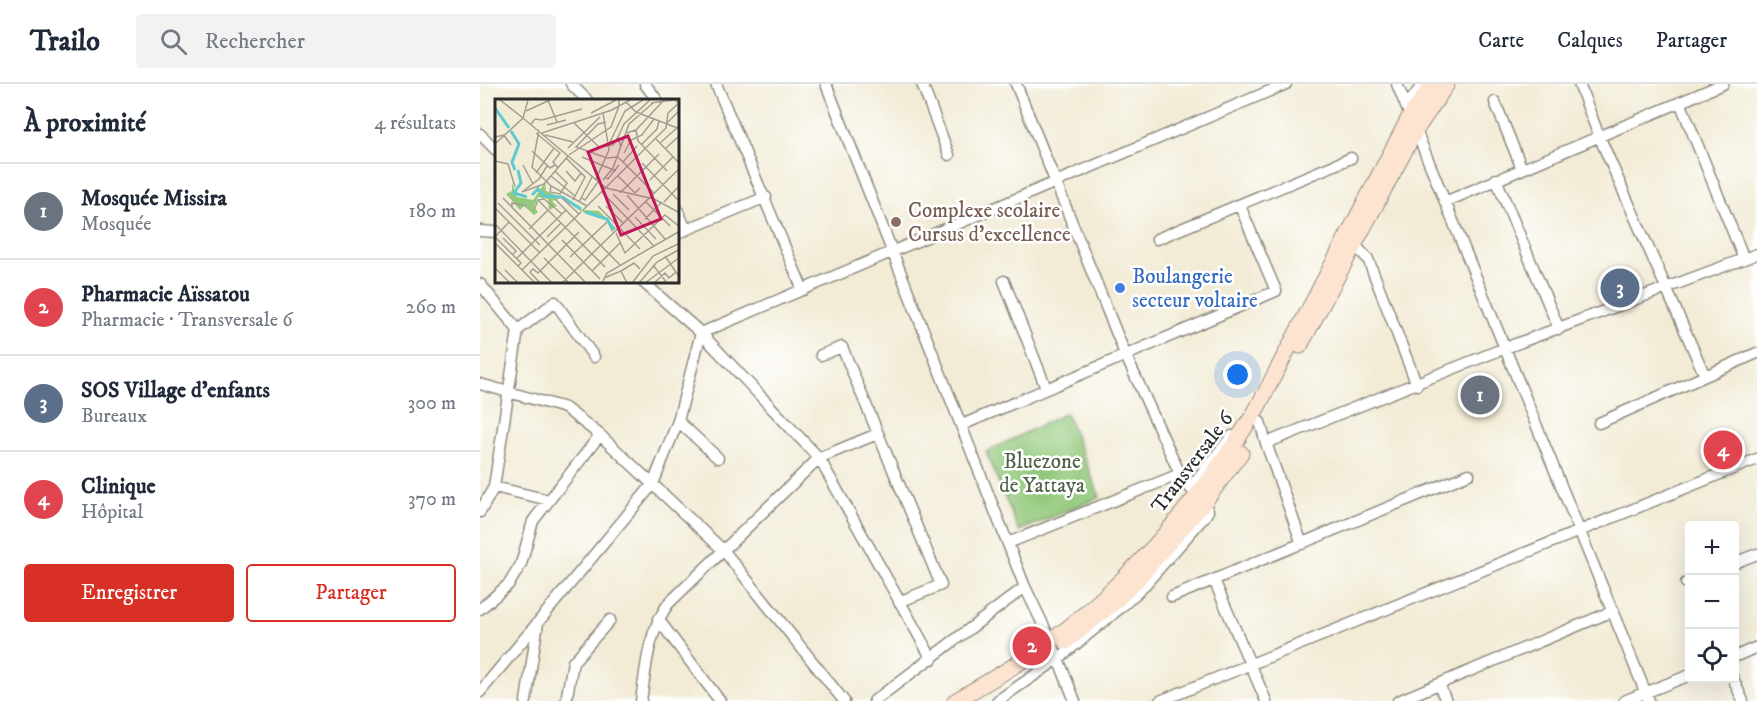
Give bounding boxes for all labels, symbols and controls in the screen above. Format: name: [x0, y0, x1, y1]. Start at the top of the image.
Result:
search box: [136, 14, 556, 68]
text: Trailo: [30, 24, 100, 59]
icon: search: [157, 25, 190, 58]
text: Rechercher: [205, 28, 305, 55]
text: Carte: [1478, 28, 1524, 54]
text: Calques: [1557, 28, 1623, 54]
text: Partager: [1656, 28, 1727, 54]
inset map: [495, 99, 680, 284]
text: À proximité: [24, 107, 146, 140]
text: 4 résultats: [374, 111, 456, 136]
text: Mosquée Missira: [81, 185, 227, 212]
place label: Complexe scolaire Cursus d'excellence: [908, 198, 1071, 248]
text: 1: [40, 199, 47, 224]
text: 180 m: [409, 199, 456, 224]
text: Mosquée: [81, 212, 152, 237]
marker: Complexe scolaire Cursus d'excellence: [889, 215, 903, 229]
place label: Boulangerie secteur voltaire: [1132, 264, 1258, 314]
pin: 3: [1600, 266, 1640, 310]
text: Pharmacie Aïssatou: [81, 281, 250, 308]
marker: Boulangerie secteur voltaire: [1113, 281, 1127, 295]
text: 2: [39, 295, 48, 320]
text: 260 m: [406, 295, 456, 320]
text: Pharmacie · Transversale 6: [81, 308, 293, 333]
your location: [1223, 360, 1252, 389]
pin: 1: [1460, 372, 1500, 418]
text: SOS Village d'enfants: [81, 377, 270, 404]
text: 3: [40, 391, 47, 416]
text: 300 m: [408, 391, 456, 416]
text: Bureaux: [81, 404, 147, 429]
street label: Transversale 6: [1146, 406, 1240, 519]
pin: 4: [1704, 428, 1742, 472]
park label: Bluezone de Yattaya: [999, 449, 1085, 499]
text: Clinique: [81, 473, 156, 500]
text: 4: [38, 487, 49, 512]
text: 370 m: [408, 487, 456, 512]
text: Hôpital: [81, 500, 143, 525]
map controls: [1685, 521, 1739, 683]
button: +: [1685, 521, 1739, 575]
button: Enregistrer: [24, 564, 234, 622]
button: Partager: [246, 564, 456, 622]
button: −: [1685, 575, 1739, 629]
pin: 2: [1012, 624, 1052, 668]
button: locate: [1685, 629, 1739, 683]

